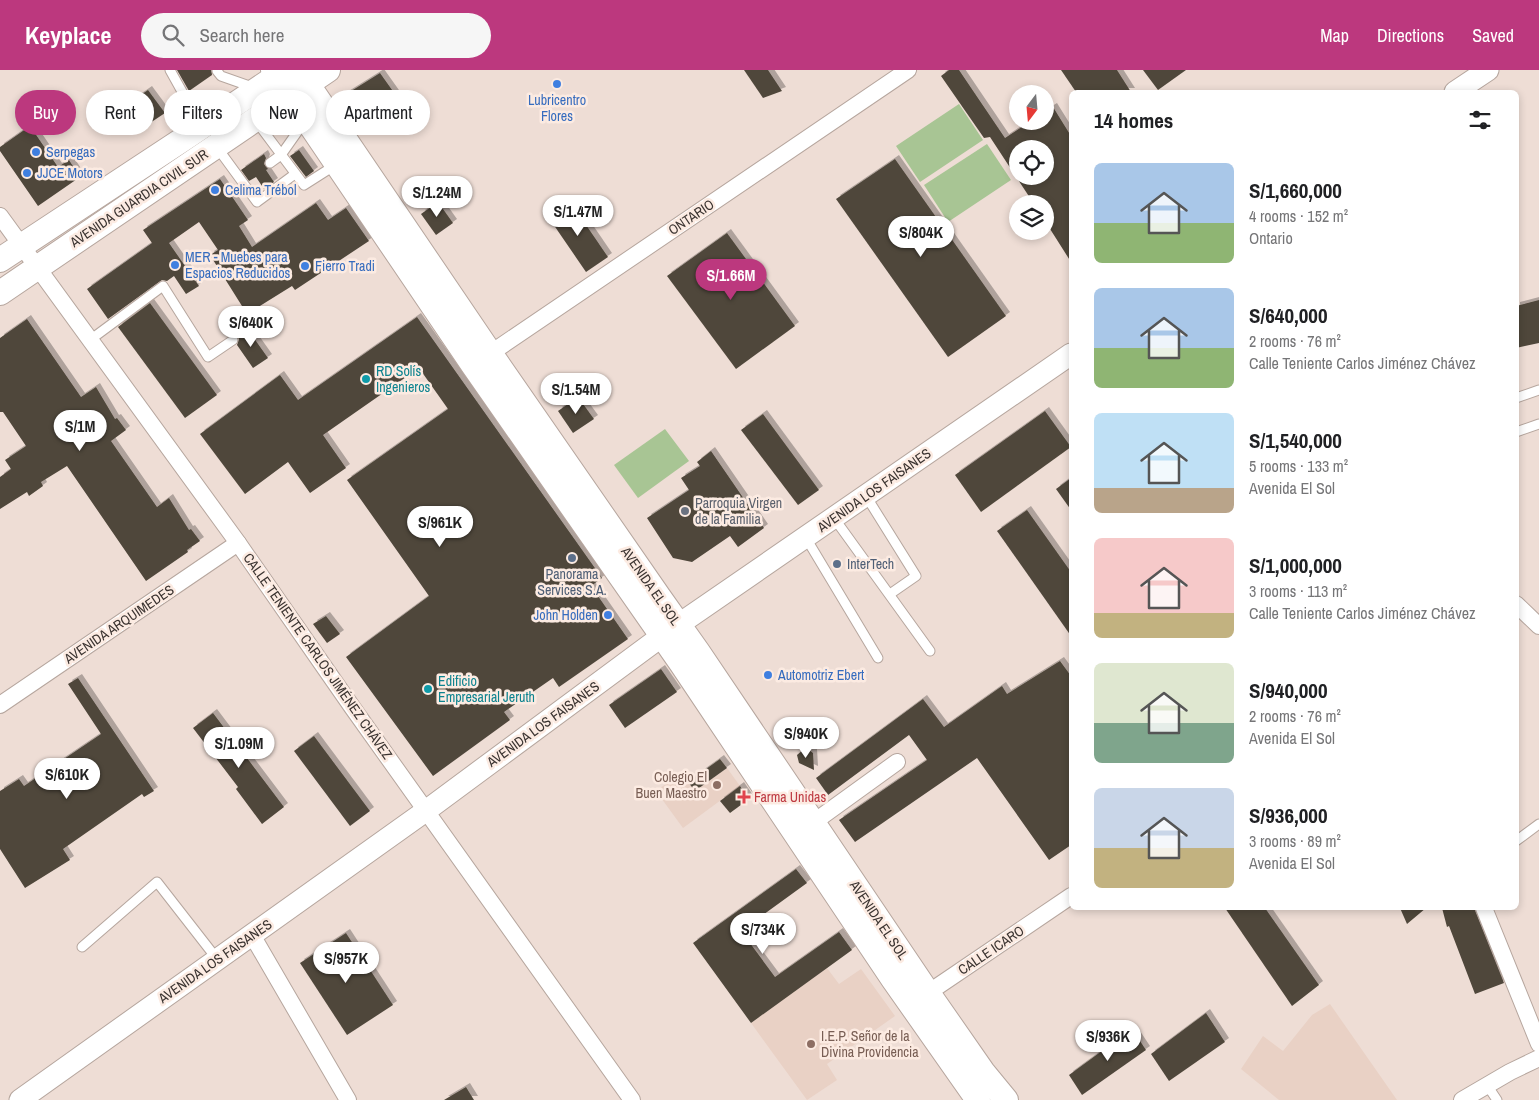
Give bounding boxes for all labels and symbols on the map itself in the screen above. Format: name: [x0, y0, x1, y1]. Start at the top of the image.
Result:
marker: Lubricentro Flores: [551, 78, 563, 90]
north arrow: [1009, 85, 1054, 130]
place label: Lubricentro Flores: [528, 91, 586, 125]
place label: Serpegas: [46, 143, 95, 161]
street label: AVENIDA GUARDIA CIVIL SUR: [66, 145, 211, 252]
marker: Serpegas: [30, 146, 42, 158]
place label: JJCE Motors: [37, 164, 103, 182]
marker: JJCE Motors: [21, 167, 33, 179]
pin: S/1.24M: [391, 176, 483, 218]
place label: Celima Trébol: [225, 181, 296, 199]
marker: Celima Trébol: [209, 184, 221, 196]
pin: S/1.47M: [532, 194, 624, 237]
street label: ONTARIO: [665, 195, 717, 239]
pin: S/804K: [880, 216, 962, 258]
place label: MER - Muebes para Espacios Reducidos: [185, 248, 291, 282]
place label: Fierro Tradi: [315, 257, 375, 275]
pin: S/1.66M: [685, 258, 777, 301]
marker: MER - Muebes para Espacios Reducidos: [169, 259, 181, 271]
marker: Fierro Tradi: [299, 260, 311, 272]
pin: S/640K: [210, 306, 292, 348]
place label: RD Solís Ingenieros: [376, 362, 431, 396]
pin: S/1.54M: [530, 372, 622, 415]
marker: RD Solís Ingenieros: [360, 373, 372, 385]
pin: S/1M: [50, 410, 110, 452]
street label: AVENIDA LOS FAISANES: [813, 444, 935, 537]
place label: Parroquia Virgen de la Familia: [695, 494, 782, 528]
marker: Parroquia Virgen de la Familia: [679, 505, 691, 517]
pin: S/961K: [399, 506, 481, 548]
street label: AVENIDA EL SOL: [617, 542, 685, 629]
street label: CALLE TENIENTE CARLOS JIMÉNEZ CHÁVEZ: [240, 549, 396, 763]
marker: Panorama Services S.A.: [566, 552, 578, 564]
place label: InterTech: [847, 555, 894, 573]
marker: InterTech: [831, 558, 843, 570]
place label: Panorama Services S.A.: [537, 565, 607, 599]
street label: AVENIDA ARQUIMEDES: [60, 580, 178, 668]
place label: John Holden: [534, 606, 598, 624]
marker: John Holden: [602, 609, 614, 621]
place label: Automotriz Ebert: [777, 666, 864, 684]
marker: Automotriz Ebert: [762, 669, 774, 681]
place label: Edificio Empresarial Jeruth: [438, 672, 535, 706]
street label: AVENIDA LOS FAISANES: [483, 677, 603, 771]
marker: Edificio Empresarial Jeruth: [422, 683, 434, 695]
pin: S/940K: [765, 716, 847, 759]
pin: S/1.09M: [193, 726, 285, 769]
pin: S/610K: [26, 758, 108, 800]
place label: Colegio El Buen Maestro: [636, 768, 707, 802]
marker: Colegio El Buen Maestro: [711, 779, 723, 791]
place label: Farma Unidas: [754, 788, 826, 806]
marker: Farma Unidas: [738, 791, 750, 803]
street label: AVENIDA EL SOL: [845, 876, 913, 964]
pin: S/734K: [722, 912, 804, 955]
street label: AVENIDA LOS FAISANES: [154, 915, 276, 1008]
street label: CALLE ICARO: [954, 921, 1028, 979]
pin: S/957K: [305, 942, 387, 984]
pin: S/936K: [1067, 1020, 1149, 1062]
place label: I.E.P. Señor de la Divina Providencia: [821, 1027, 919, 1061]
marker: I.E.P. Señor de la Divina Providencia: [805, 1038, 817, 1050]

